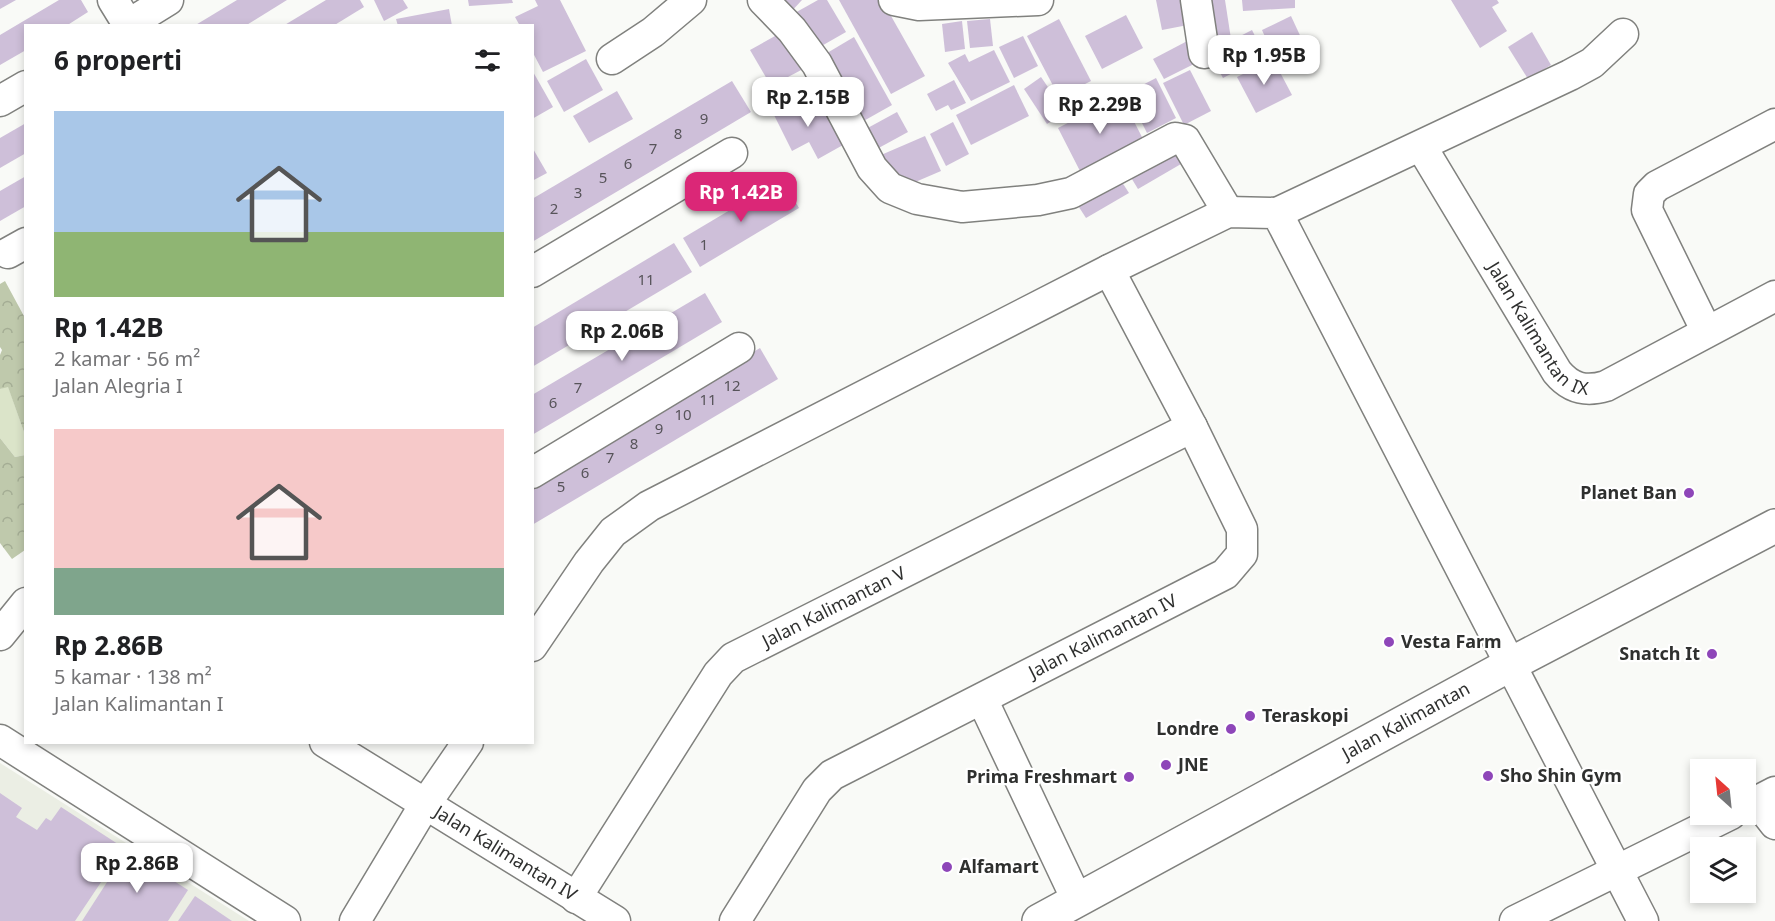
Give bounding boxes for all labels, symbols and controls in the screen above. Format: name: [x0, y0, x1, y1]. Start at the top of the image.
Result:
pin: Rp 1.95B: [1202, 35, 1326, 86]
text: Rp 1.95B: [1222, 41, 1306, 68]
text: 6 properti: [54, 42, 182, 78]
icon: filters: [471, 44, 504, 77]
pin: Rp 2.15B: [746, 77, 870, 128]
text: Rp 2.15B: [766, 83, 850, 110]
pin: Rp 2.29B: [1038, 84, 1162, 135]
text: Rp 2.29B: [1058, 90, 1142, 117]
house number: 9: [700, 108, 708, 128]
house number: 8: [674, 123, 682, 143]
house number: 7: [649, 138, 657, 158]
icon: home: [225, 150, 333, 258]
house number: 6: [624, 153, 632, 173]
house number: 5: [599, 167, 607, 187]
pin: Rp 1.42B: [679, 172, 803, 223]
text: Rp 1.42B: [699, 178, 783, 205]
house number: 3: [574, 182, 582, 202]
house number: 2: [550, 198, 558, 218]
house number: 1: [700, 234, 708, 254]
street label: Jalan Kalimantan IX: [1481, 255, 1591, 400]
house number: 11: [637, 269, 655, 289]
text: Rp 1.42B: [54, 309, 163, 345]
pin: Rp 2.06B: [560, 311, 684, 362]
text: Rp 2.06B: [580, 317, 664, 344]
text: 2 kamar · 56 m²: [54, 345, 200, 372]
text: Jalan Alegria I: [54, 372, 183, 399]
house number: 12: [723, 375, 741, 395]
house number: 7: [574, 377, 582, 397]
house number: 11: [699, 389, 717, 409]
house number: 6: [549, 392, 557, 412]
house number: 10: [674, 404, 692, 424]
house number: 9: [655, 418, 663, 438]
house number: 8: [630, 433, 638, 453]
house number: 7: [606, 447, 614, 467]
house number: 6: [581, 462, 589, 482]
icon: home: [225, 468, 333, 576]
house number: 5: [557, 476, 565, 496]
place label: Planet Ban: [1580, 480, 1677, 504]
marker: Planet Ban: [1682, 486, 1696, 500]
street label: Jalan Kalimantan V: [756, 560, 909, 653]
street label: Jalan Kalimantan IV: [1022, 588, 1181, 684]
text: Rp 2.86B: [54, 627, 163, 663]
place label: Vesta Farm: [1401, 629, 1502, 653]
marker: Vesta Farm: [1382, 635, 1396, 649]
place label: Snatch It: [1619, 641, 1700, 665]
marker: Snatch It: [1705, 647, 1719, 661]
text: 5 kamar · 138 m²: [54, 663, 212, 690]
street label: Jalan Kalimantan: [1336, 676, 1474, 766]
text: Jalan Kalimantan I: [54, 690, 224, 717]
place label: Teraskopi: [1262, 703, 1349, 727]
marker: Teraskopi: [1243, 709, 1257, 723]
place label: Londre: [1156, 716, 1219, 740]
marker: Londre: [1224, 722, 1238, 736]
place label: JNE: [1176, 752, 1209, 776]
marker: JNE: [1159, 758, 1173, 772]
north arrow: [1690, 759, 1756, 825]
map controls: [1690, 759, 1756, 903]
place label: Sho Shin Gym: [1500, 763, 1622, 787]
place label: Prima Freshmart: [966, 764, 1117, 788]
marker: Sho Shin Gym: [1481, 769, 1495, 783]
marker: Prima Freshmart: [1122, 770, 1136, 784]
street label: Jalan Kalimantan IV: [428, 798, 582, 906]
button: layers: [1690, 837, 1756, 903]
pin: Rp 2.86B: [75, 843, 199, 894]
text: Rp 2.86B: [95, 849, 179, 876]
place label: Alfamart: [959, 854, 1039, 878]
marker: Alfamart: [940, 860, 954, 874]

